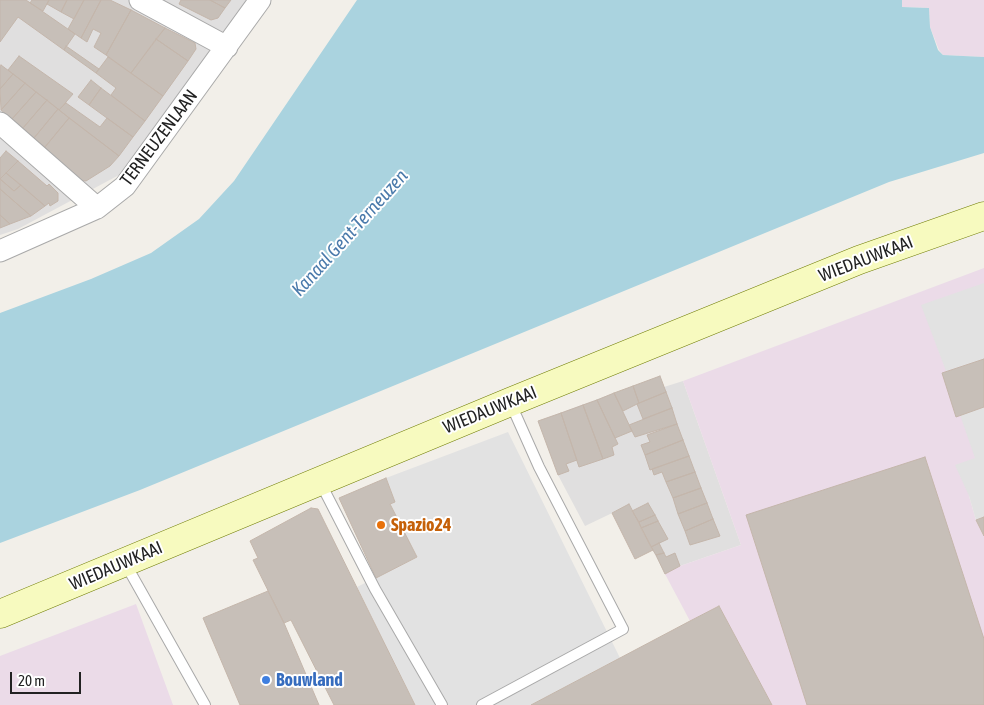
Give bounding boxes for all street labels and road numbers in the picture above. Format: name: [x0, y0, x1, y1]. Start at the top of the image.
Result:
street label: TERNEUZENLAAN: [116, 86, 202, 190]
street label: WIEDAUWKAAI: [816, 231, 916, 287]
street label: WIEDAUWKAAI: [440, 381, 540, 439]
street label: WIEDAUWKAAI: [66, 537, 166, 595]

